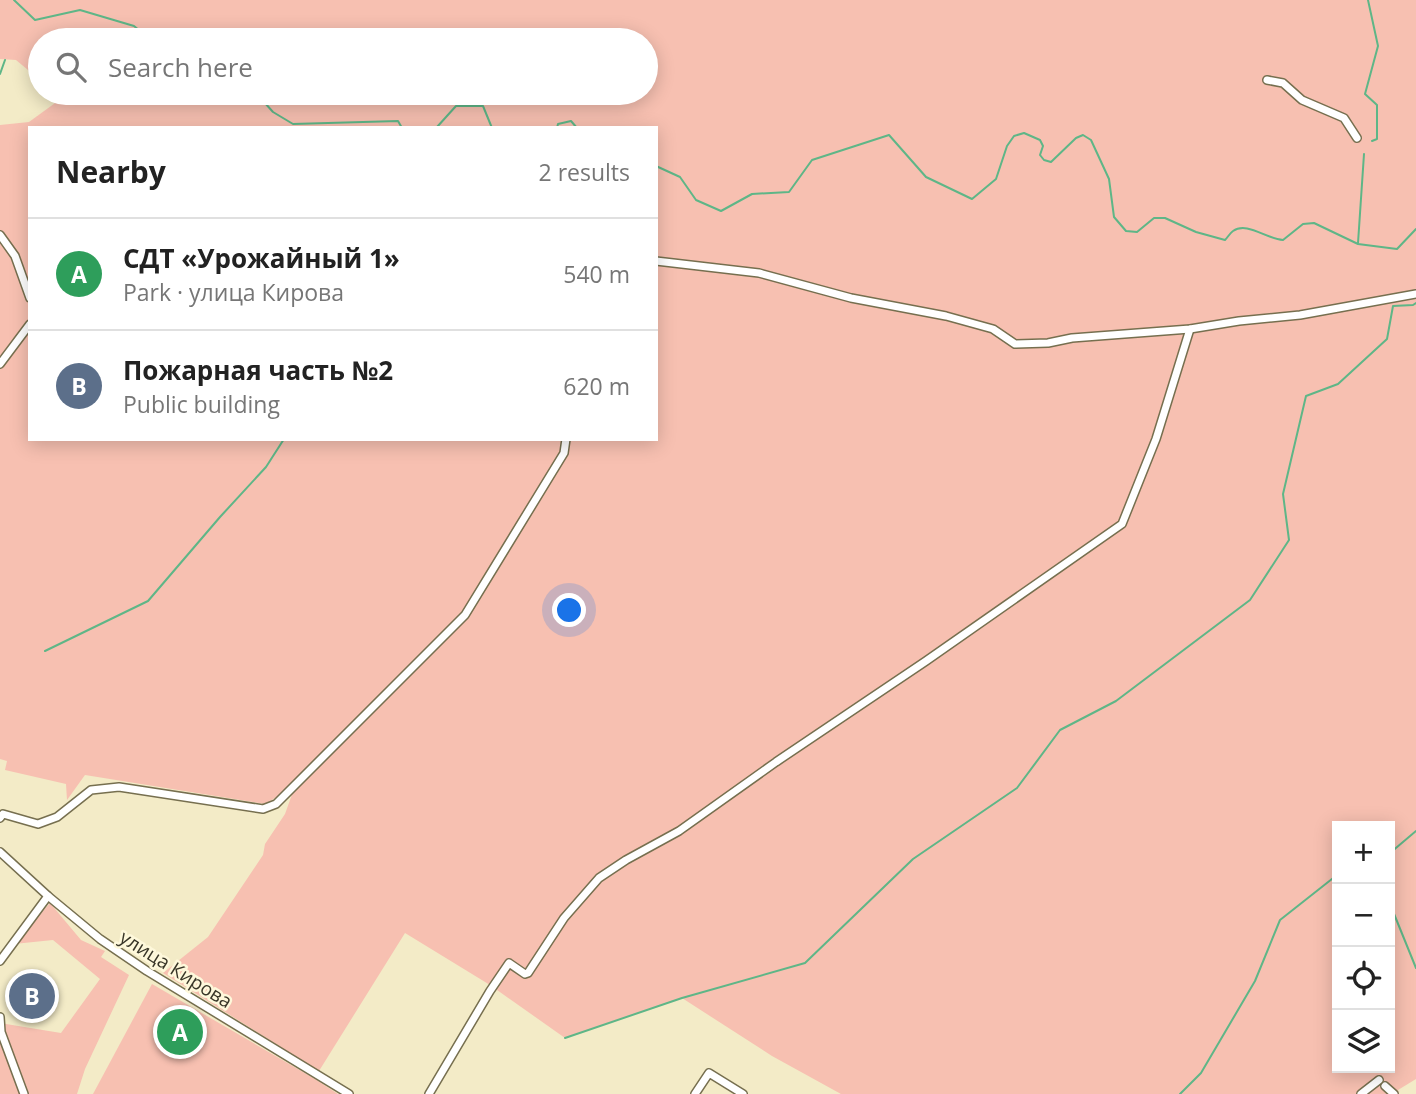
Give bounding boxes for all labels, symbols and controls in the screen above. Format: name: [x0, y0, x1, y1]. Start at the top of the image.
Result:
search box: [28, 28, 658, 105]
icon: search: [52, 48, 90, 86]
text: Search here: [108, 49, 253, 85]
text: Nearby: [56, 151, 166, 192]
text: 2 results: [539, 156, 630, 188]
text: СДТ «Урожайный 1»: [123, 240, 400, 276]
text: A: [71, 258, 87, 290]
text: 540 m: [563, 258, 630, 290]
text: Park · улица Кирова: [123, 276, 344, 308]
text: Пожарная часть №2: [123, 352, 393, 388]
text: B: [71, 370, 87, 402]
text: 620 m: [563, 370, 630, 402]
text: Public building: [123, 388, 280, 420]
your location: [552, 593, 586, 627]
map controls: [1332, 821, 1395, 1073]
button: +: [1332, 821, 1395, 884]
button: −: [1332, 884, 1395, 947]
street label: улица Кирова: [115, 924, 237, 1014]
button: locate: [1332, 947, 1395, 1010]
pin: B: [9, 970, 55, 1022]
pin: A: [157, 1006, 203, 1058]
button: layers: [1332, 1010, 1395, 1073]

